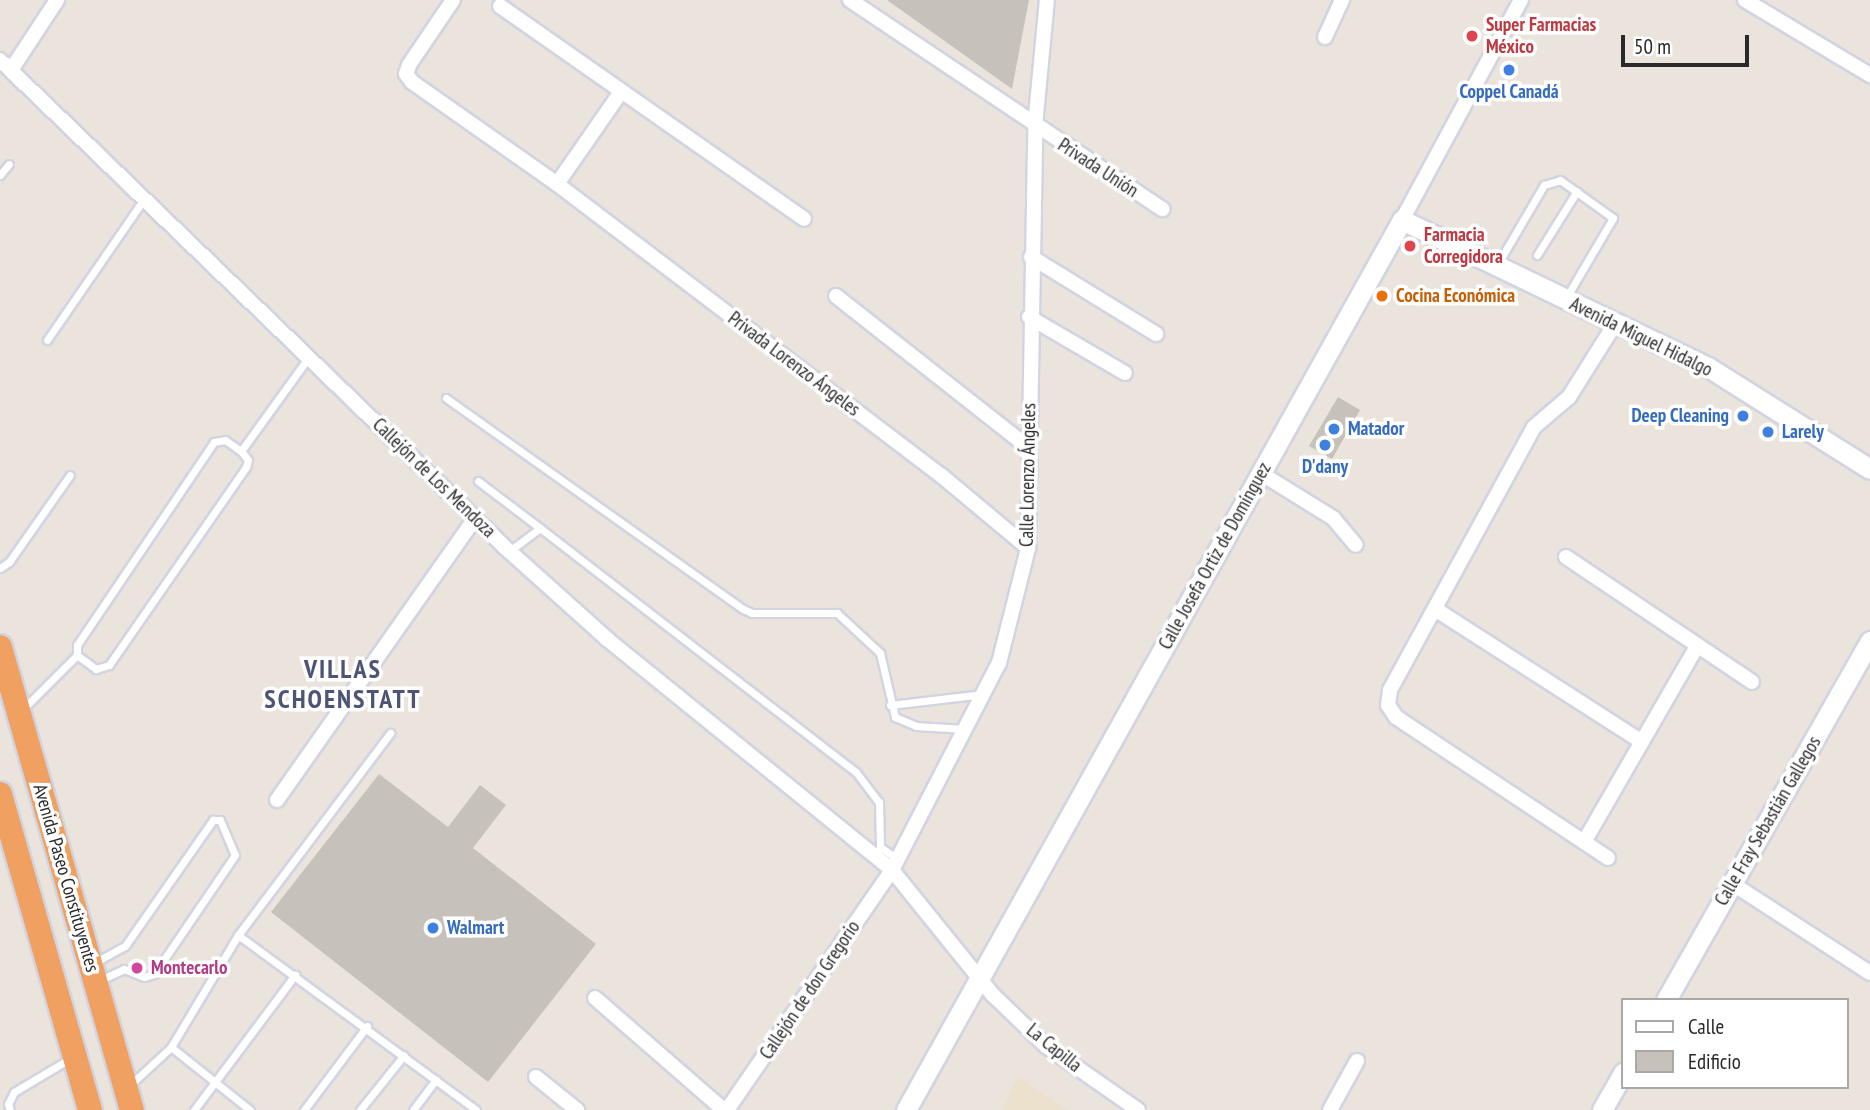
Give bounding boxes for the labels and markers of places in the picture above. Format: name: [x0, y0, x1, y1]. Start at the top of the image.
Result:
place label: Super Farmacias México: [1486, 14, 1596, 58]
marker: Super Farmacias México: [1464, 28, 1480, 44]
marker: Coppel Canadá: [1501, 62, 1517, 78]
place label: Coppel Canadá: [1459, 81, 1559, 103]
place label: Farmacia Corregidora: [1424, 224, 1503, 268]
marker: Farmacia Corregidora: [1402, 238, 1418, 254]
place label: Cocina Económica: [1396, 285, 1515, 307]
marker: Cocina Económica: [1374, 288, 1390, 304]
place label: Deep Cleaning: [1631, 405, 1729, 427]
marker: Deep Cleaning: [1735, 408, 1751, 424]
place label: Matador: [1348, 418, 1404, 440]
marker: Matador: [1326, 421, 1342, 437]
place label: Larely: [1782, 421, 1824, 443]
marker: Larely: [1760, 424, 1776, 440]
marker: D'dany: [1317, 437, 1333, 453]
place label: D'dany: [1302, 456, 1348, 478]
place label: Walmart: [447, 917, 504, 939]
marker: Walmart: [425, 920, 441, 936]
place label: Montecarlo: [151, 957, 227, 979]
marker: Montecarlo: [129, 960, 145, 976]

